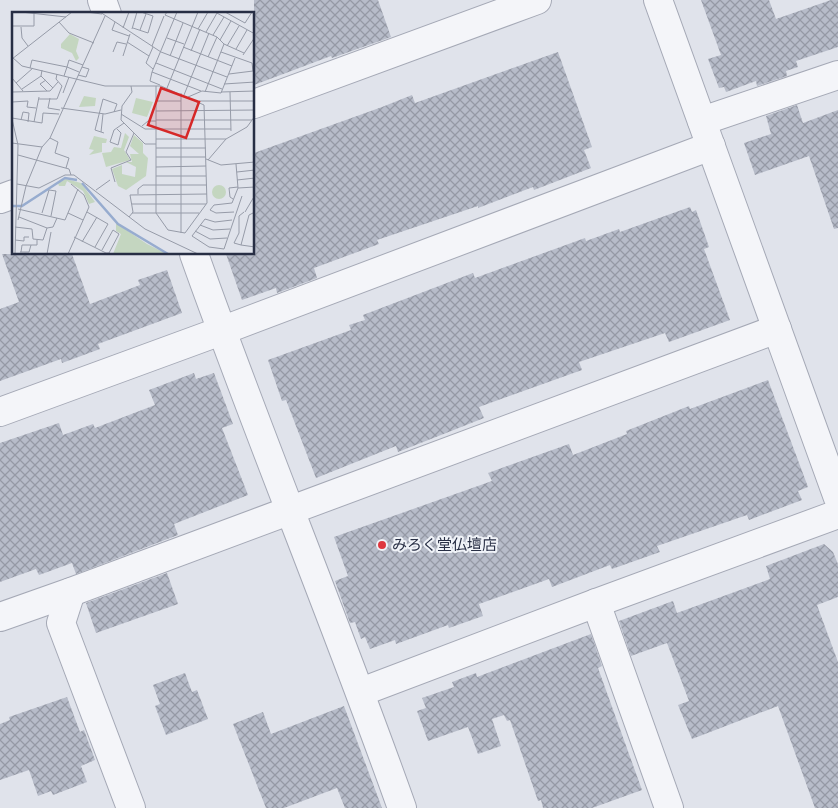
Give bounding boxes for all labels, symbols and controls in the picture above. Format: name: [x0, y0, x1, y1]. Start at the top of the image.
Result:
inset map: [12, 12, 255, 255]
place label: みろく堂仏壇店: [392, 535, 497, 555]
marker: みろく堂仏壇店: [376, 539, 388, 551]

